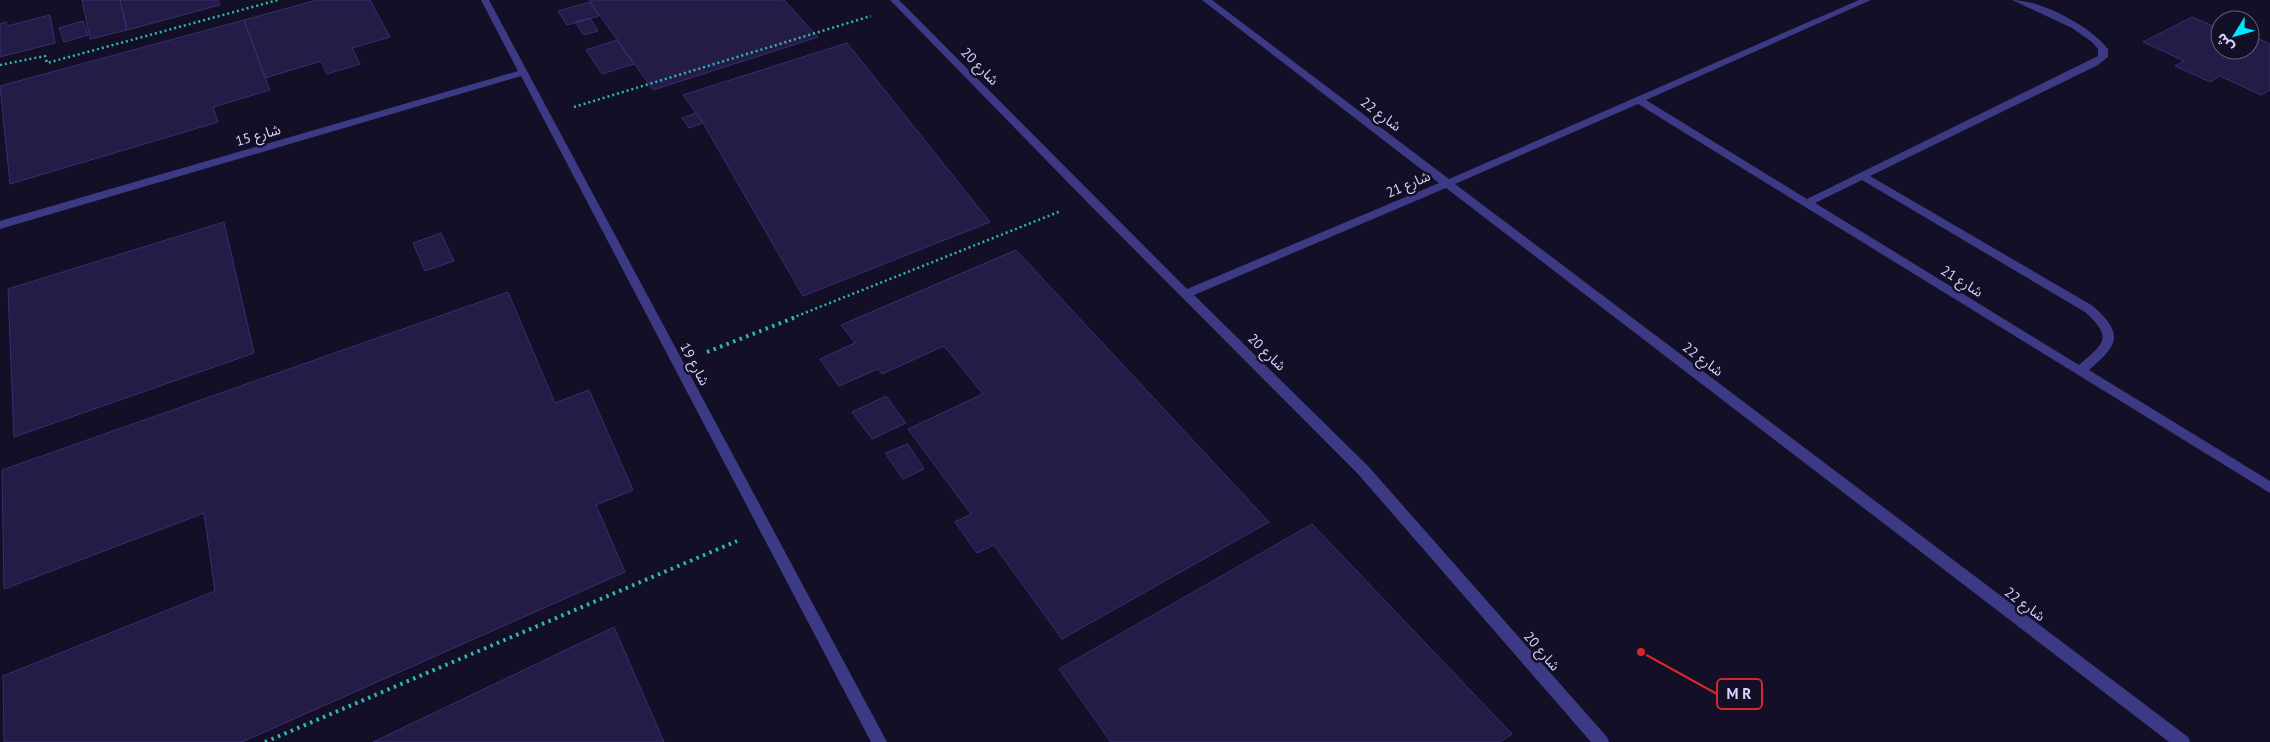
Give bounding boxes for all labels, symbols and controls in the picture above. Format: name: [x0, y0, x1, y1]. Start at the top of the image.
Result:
north arrow: [2210, 10, 2260, 60]
text: ش: [2212, 30, 2238, 56]
street label: شارع 20: [956, 43, 1003, 90]
street label: شارع 22: [1356, 93, 1405, 137]
street label: شارع 15: [233, 120, 283, 152]
street label: شارع 21: [1383, 167, 1434, 203]
street label: شارع 21: [1937, 261, 1986, 303]
street label: شارع 20: [1243, 329, 1290, 376]
street label: شارع 22: [1678, 338, 1727, 382]
street label: شارع 19: [674, 339, 714, 390]
street label: شارع 22: [2000, 583, 2049, 627]
street label: شارع 20: [1519, 628, 1564, 676]
callout: M R: [1717, 679, 1762, 709]
text: M R: [1727, 684, 1751, 703]

